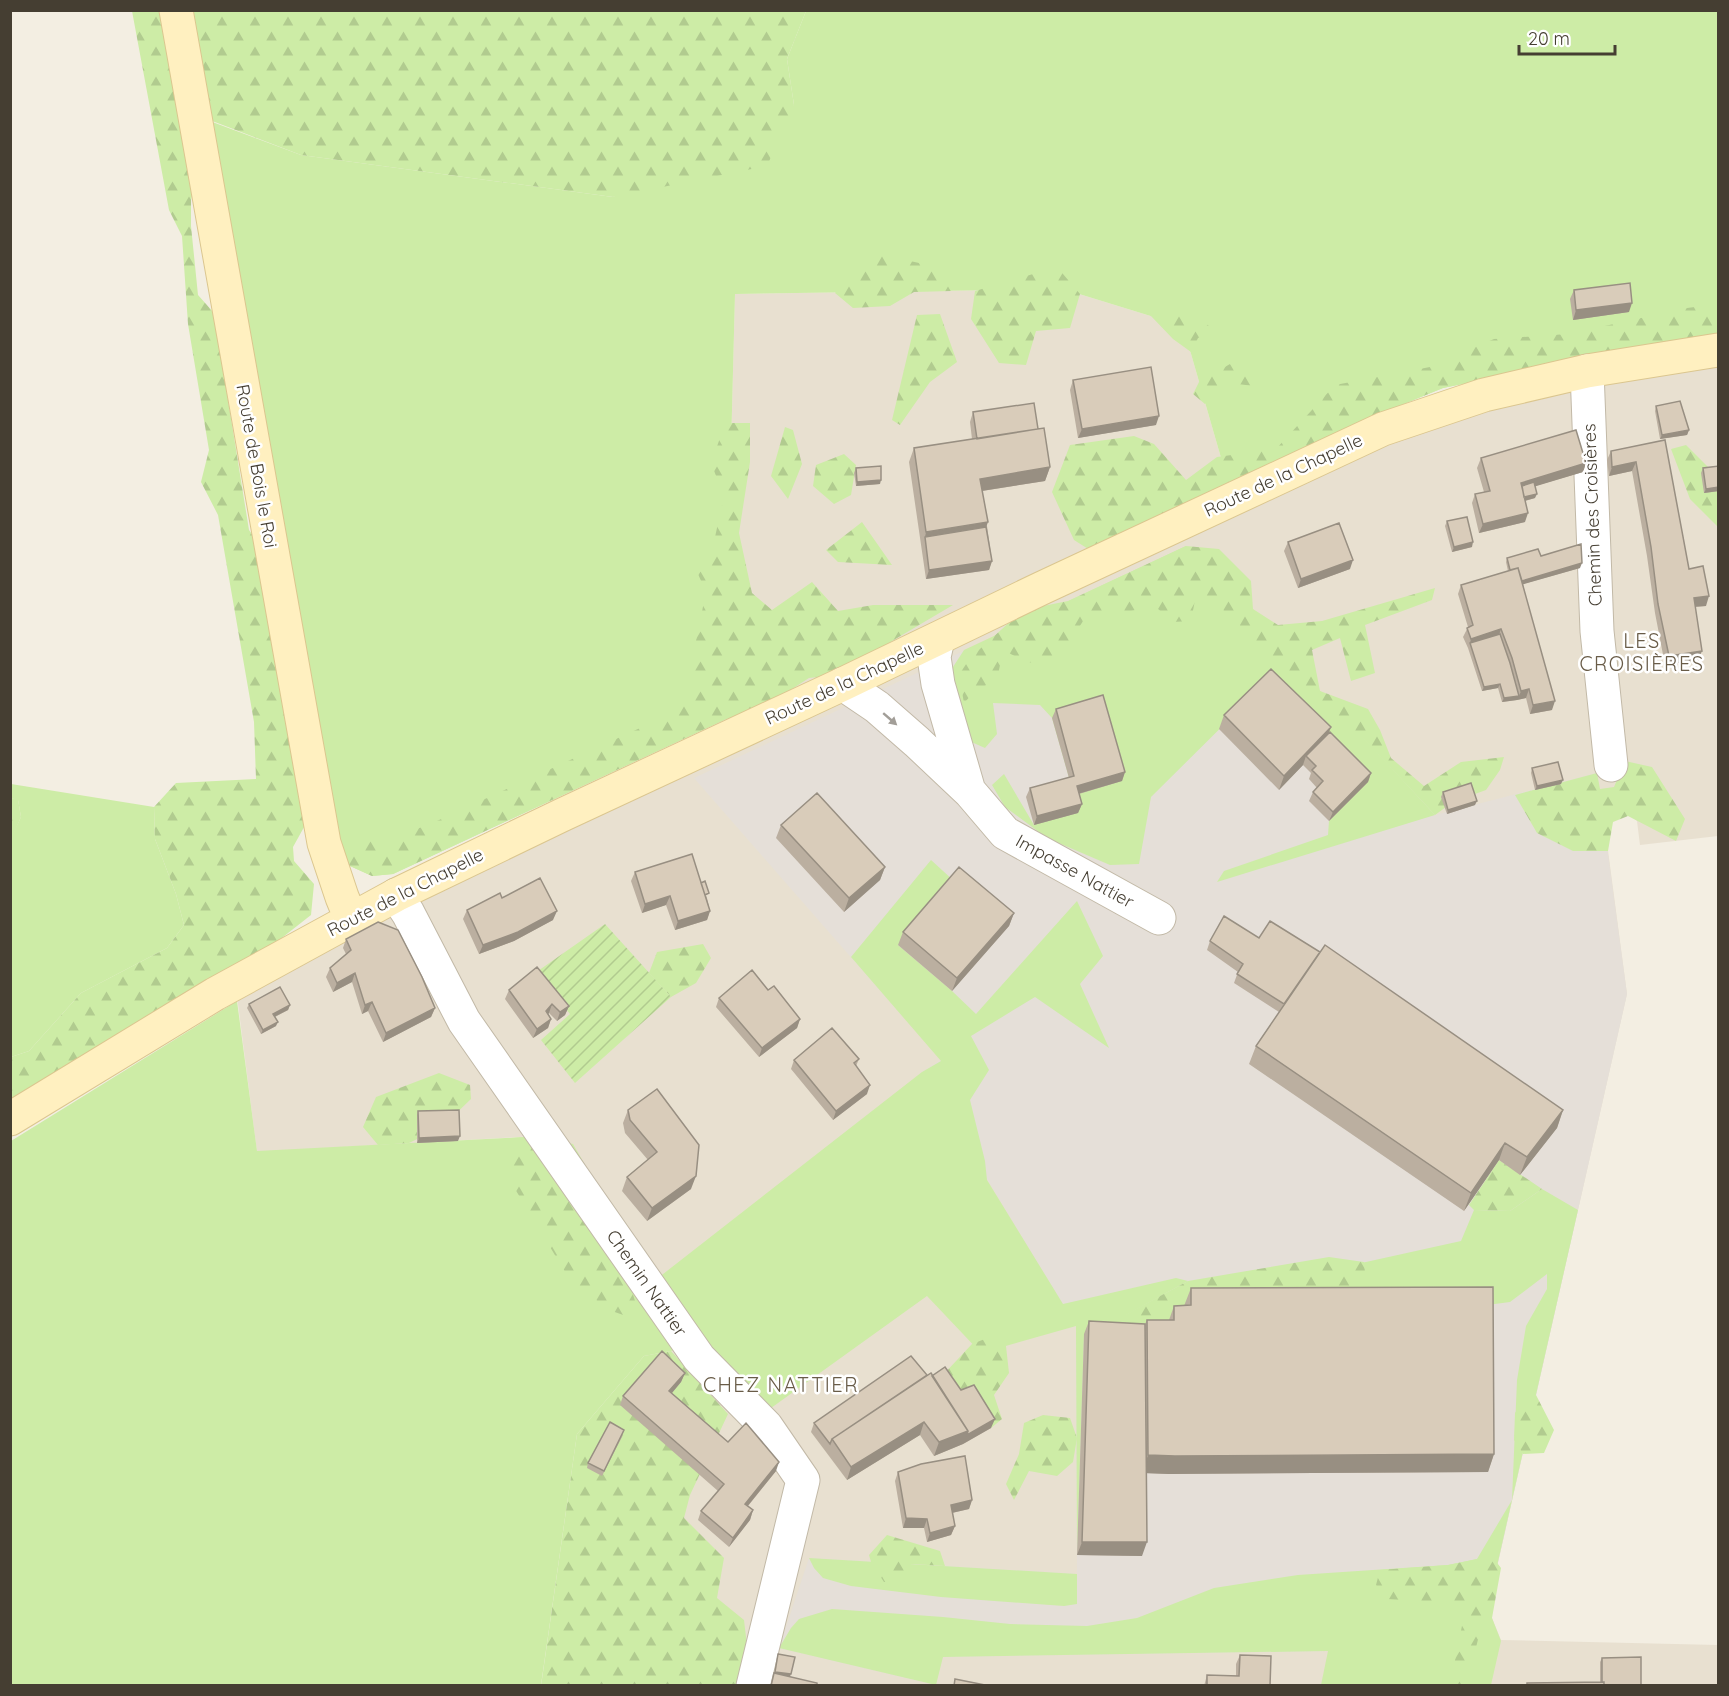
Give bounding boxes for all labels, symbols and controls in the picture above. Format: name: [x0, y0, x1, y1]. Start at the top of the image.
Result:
scale bar: [1519, 18, 1615, 56]
text: 20 m: [1528, 27, 1570, 50]
street label: Route de Bois le Roi: [231, 382, 283, 550]
street label: Chemin des Croisières: [1577, 423, 1607, 607]
street label: Route de la Chapelle: [1200, 428, 1366, 522]
district label: LES CROISIÈRES: [1579, 628, 1705, 676]
street label: Route de la Chapelle: [761, 636, 927, 730]
one-way arrow: [882, 712, 897, 725]
street label: Impasse Nattier: [1012, 829, 1138, 913]
street label: Route de la Chapelle: [323, 843, 487, 941]
street label: Chemin Nattier: [602, 1225, 692, 1341]
district label: CHEZ NATTIER: [703, 1372, 859, 1397]

